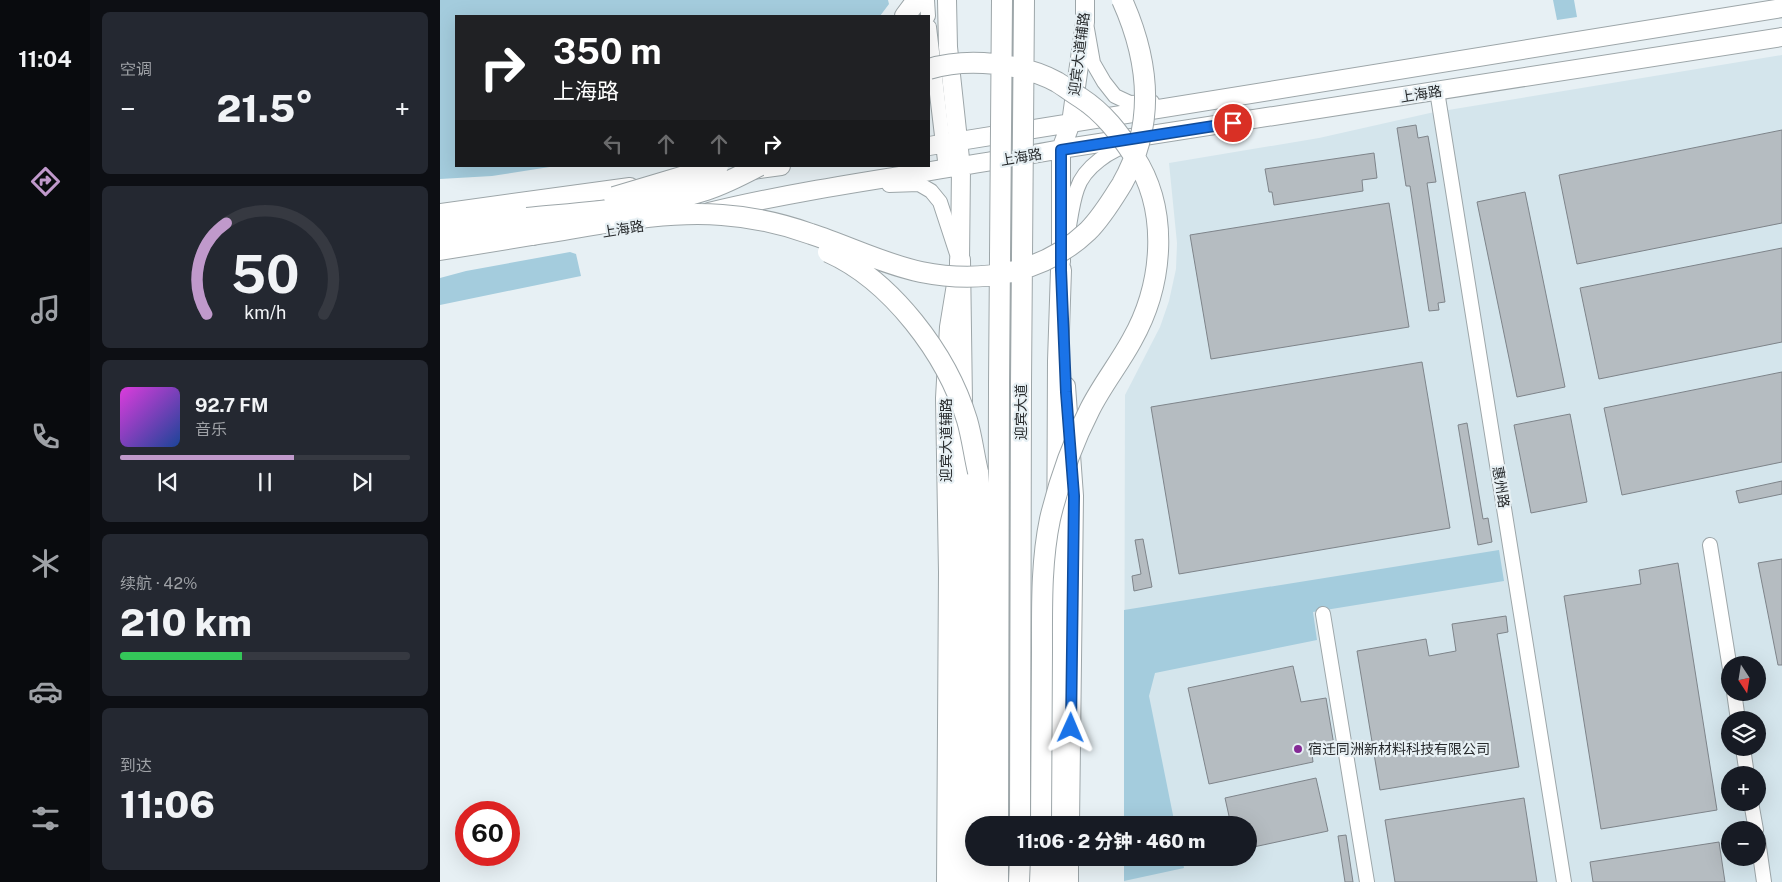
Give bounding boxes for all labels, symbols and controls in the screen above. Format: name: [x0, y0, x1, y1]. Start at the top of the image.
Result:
street label: 迎宾大道辅路: [1066, 11, 1092, 97]
text: 350 m: [553, 31, 662, 72]
icon: right: [470, 35, 535, 100]
text: 11:04: [18, 46, 72, 72]
text: 空调: [120, 60, 152, 79]
text: 上海路: [553, 78, 619, 104]
street label: 上海路: [1399, 83, 1443, 105]
text: 21.5°: [217, 86, 313, 131]
text: −: [120, 92, 136, 125]
text: +: [394, 92, 410, 125]
pin: [1212, 102, 1254, 144]
icon: arrive: [1219, 109, 1247, 137]
icon: left: [599, 130, 627, 158]
icon: ahead: [652, 130, 680, 158]
icon: ahead: [705, 130, 733, 158]
icon: right: [758, 130, 786, 158]
street label: 上海路: [999, 145, 1043, 169]
icon: directions: [28, 164, 63, 199]
street label: 上海路: [601, 218, 645, 240]
text: 50: [231, 244, 299, 305]
icon: music: [28, 292, 63, 327]
text: km/h: [244, 302, 286, 323]
street label: 迎宾大道: [1013, 384, 1029, 440]
text: 92.7 FM: [195, 394, 268, 416]
street label: 迎宾大道辅路: [938, 398, 954, 482]
icon: phone: [28, 419, 63, 454]
text: 音乐: [195, 420, 227, 439]
street label: 惠州路: [1490, 465, 1512, 509]
icon: previous: [154, 468, 182, 496]
icon: pause: [251, 468, 279, 496]
icon: next: [348, 468, 376, 496]
icon: climate: [28, 546, 63, 581]
text: 续航 · 42%: [120, 574, 197, 593]
text: 210 km: [120, 600, 252, 645]
north arrow: [1721, 656, 1766, 701]
map controls: [1721, 656, 1766, 866]
icon: car: [28, 674, 63, 709]
position arrow: [1044, 701, 1096, 753]
button: layers: [1721, 711, 1766, 756]
place label: 宿迁同洲新材料科技有限公司: [1308, 741, 1490, 757]
marker: 宿迁同洲新材料科技有限公司: [1292, 743, 1304, 755]
text: 到达: [120, 756, 152, 775]
button: +: [1721, 766, 1766, 811]
text: 11:06: [120, 782, 215, 827]
icon: filters: [28, 801, 63, 836]
speed limit sign: 60: [455, 801, 520, 866]
button: −: [1721, 821, 1766, 866]
text: 11:06 · 2 分钟 · 460 m: [1017, 830, 1205, 852]

